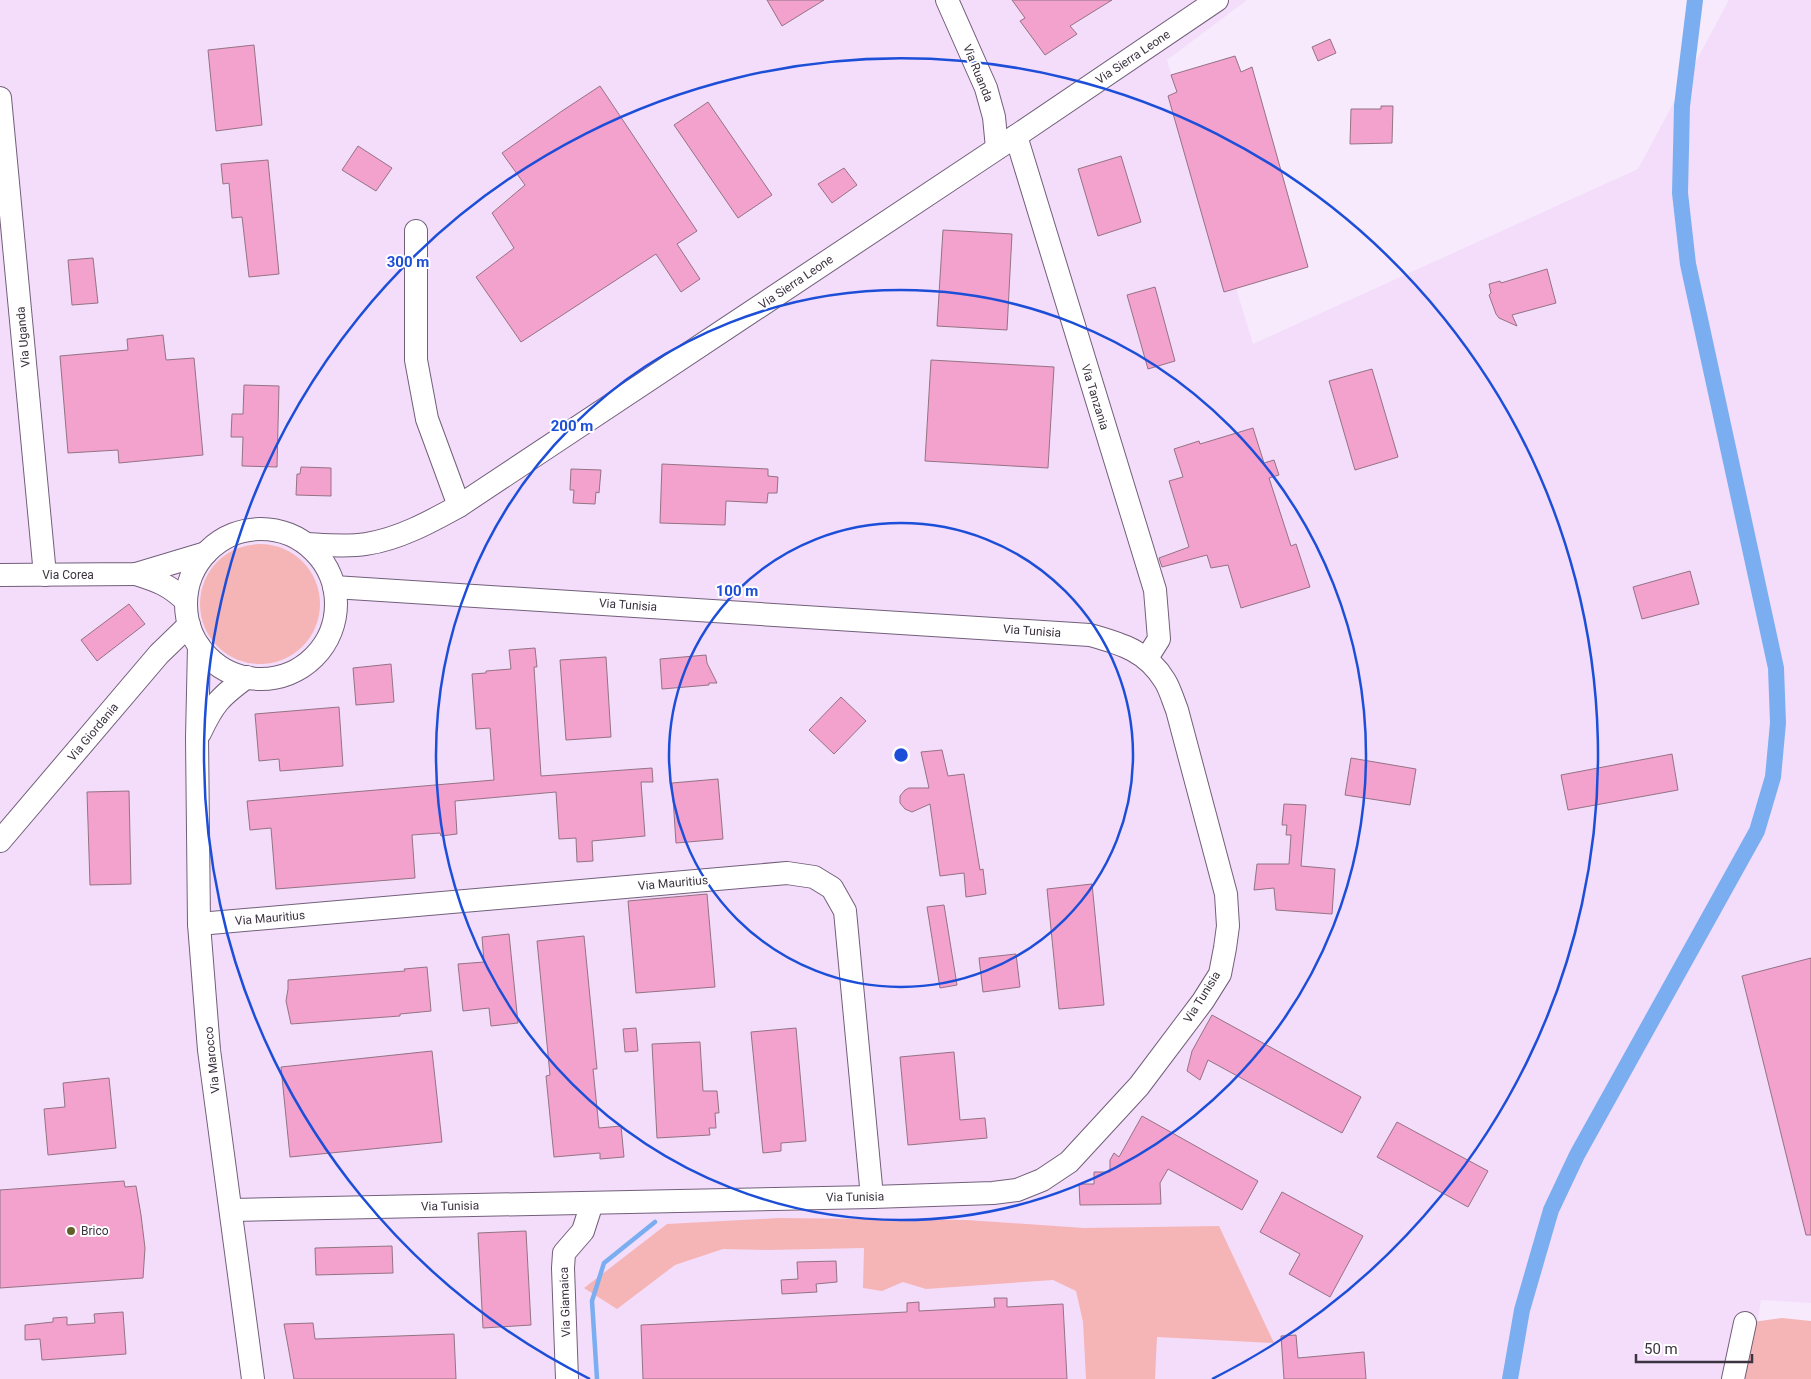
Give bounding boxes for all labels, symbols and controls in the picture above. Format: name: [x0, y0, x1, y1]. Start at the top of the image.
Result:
street label: Via Sierra Leone: [1093, 27, 1173, 87]
street label: Via Ruanda: [960, 42, 996, 104]
street label: Via Sierra Leone: [756, 252, 836, 312]
text: 300 m: [387, 253, 429, 271]
street label: Via Uganda: [13, 306, 33, 368]
street label: Via Tanzania: [1078, 362, 1112, 432]
text: 200 m: [551, 417, 593, 435]
street label: Via Corea: [42, 568, 94, 582]
text: 100 m: [716, 582, 758, 600]
street label: Via Tunisia: [598, 596, 658, 614]
street label: Via Tunisia: [1002, 622, 1062, 640]
street label: Via Giordania: [65, 700, 121, 764]
centre of rings: [892, 746, 910, 764]
street label: Via Mauritius: [637, 873, 709, 893]
street label: Via Mauritius: [234, 908, 306, 928]
street label: Via Tunisia: [1181, 969, 1223, 1025]
street label: Via Marocco: [202, 1026, 222, 1094]
street label: Via Tunisia: [826, 1189, 884, 1205]
street label: Via Tunisia: [421, 1198, 479, 1214]
place label: Brico: [81, 1224, 109, 1238]
marker: Brico: [65, 1225, 77, 1237]
street label: Via Giamaica: [557, 1267, 573, 1337]
scale bar: [1636, 1332, 1752, 1364]
text: 50 m: [1644, 1340, 1678, 1358]

